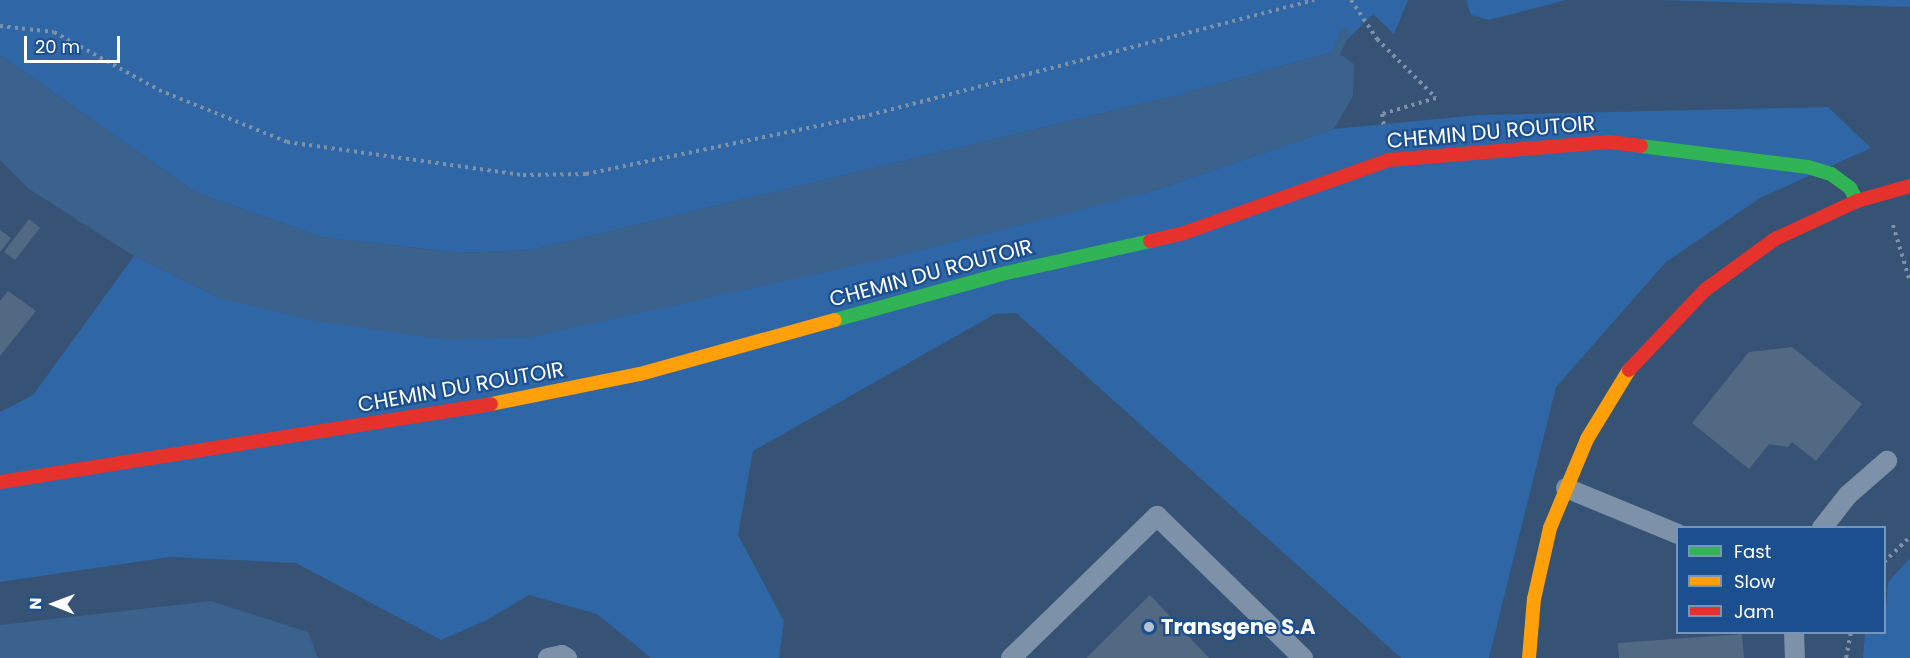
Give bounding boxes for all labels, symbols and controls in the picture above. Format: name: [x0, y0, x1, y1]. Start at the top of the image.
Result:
scale bar: [27, 24, 123, 62]
text: 20 m: [35, 34, 80, 59]
street label: CHEMIN DU ROUTOIR: [1386, 110, 1596, 154]
street label: CHEMIN DU ROUTOIR: [827, 234, 1035, 312]
street label: CHEMIN DU ROUTOIR: [356, 356, 566, 418]
legend: [1676, 526, 1886, 634]
text: Fast: [1734, 539, 1771, 564]
text: Slow: [1734, 569, 1775, 594]
north arrow: [24, 574, 84, 634]
text: N: [24, 597, 47, 610]
text: Jam: [1734, 599, 1774, 624]
place label: Transgene S.A: [1161, 614, 1316, 640]
marker: Transgene S.A: [1142, 620, 1156, 634]

